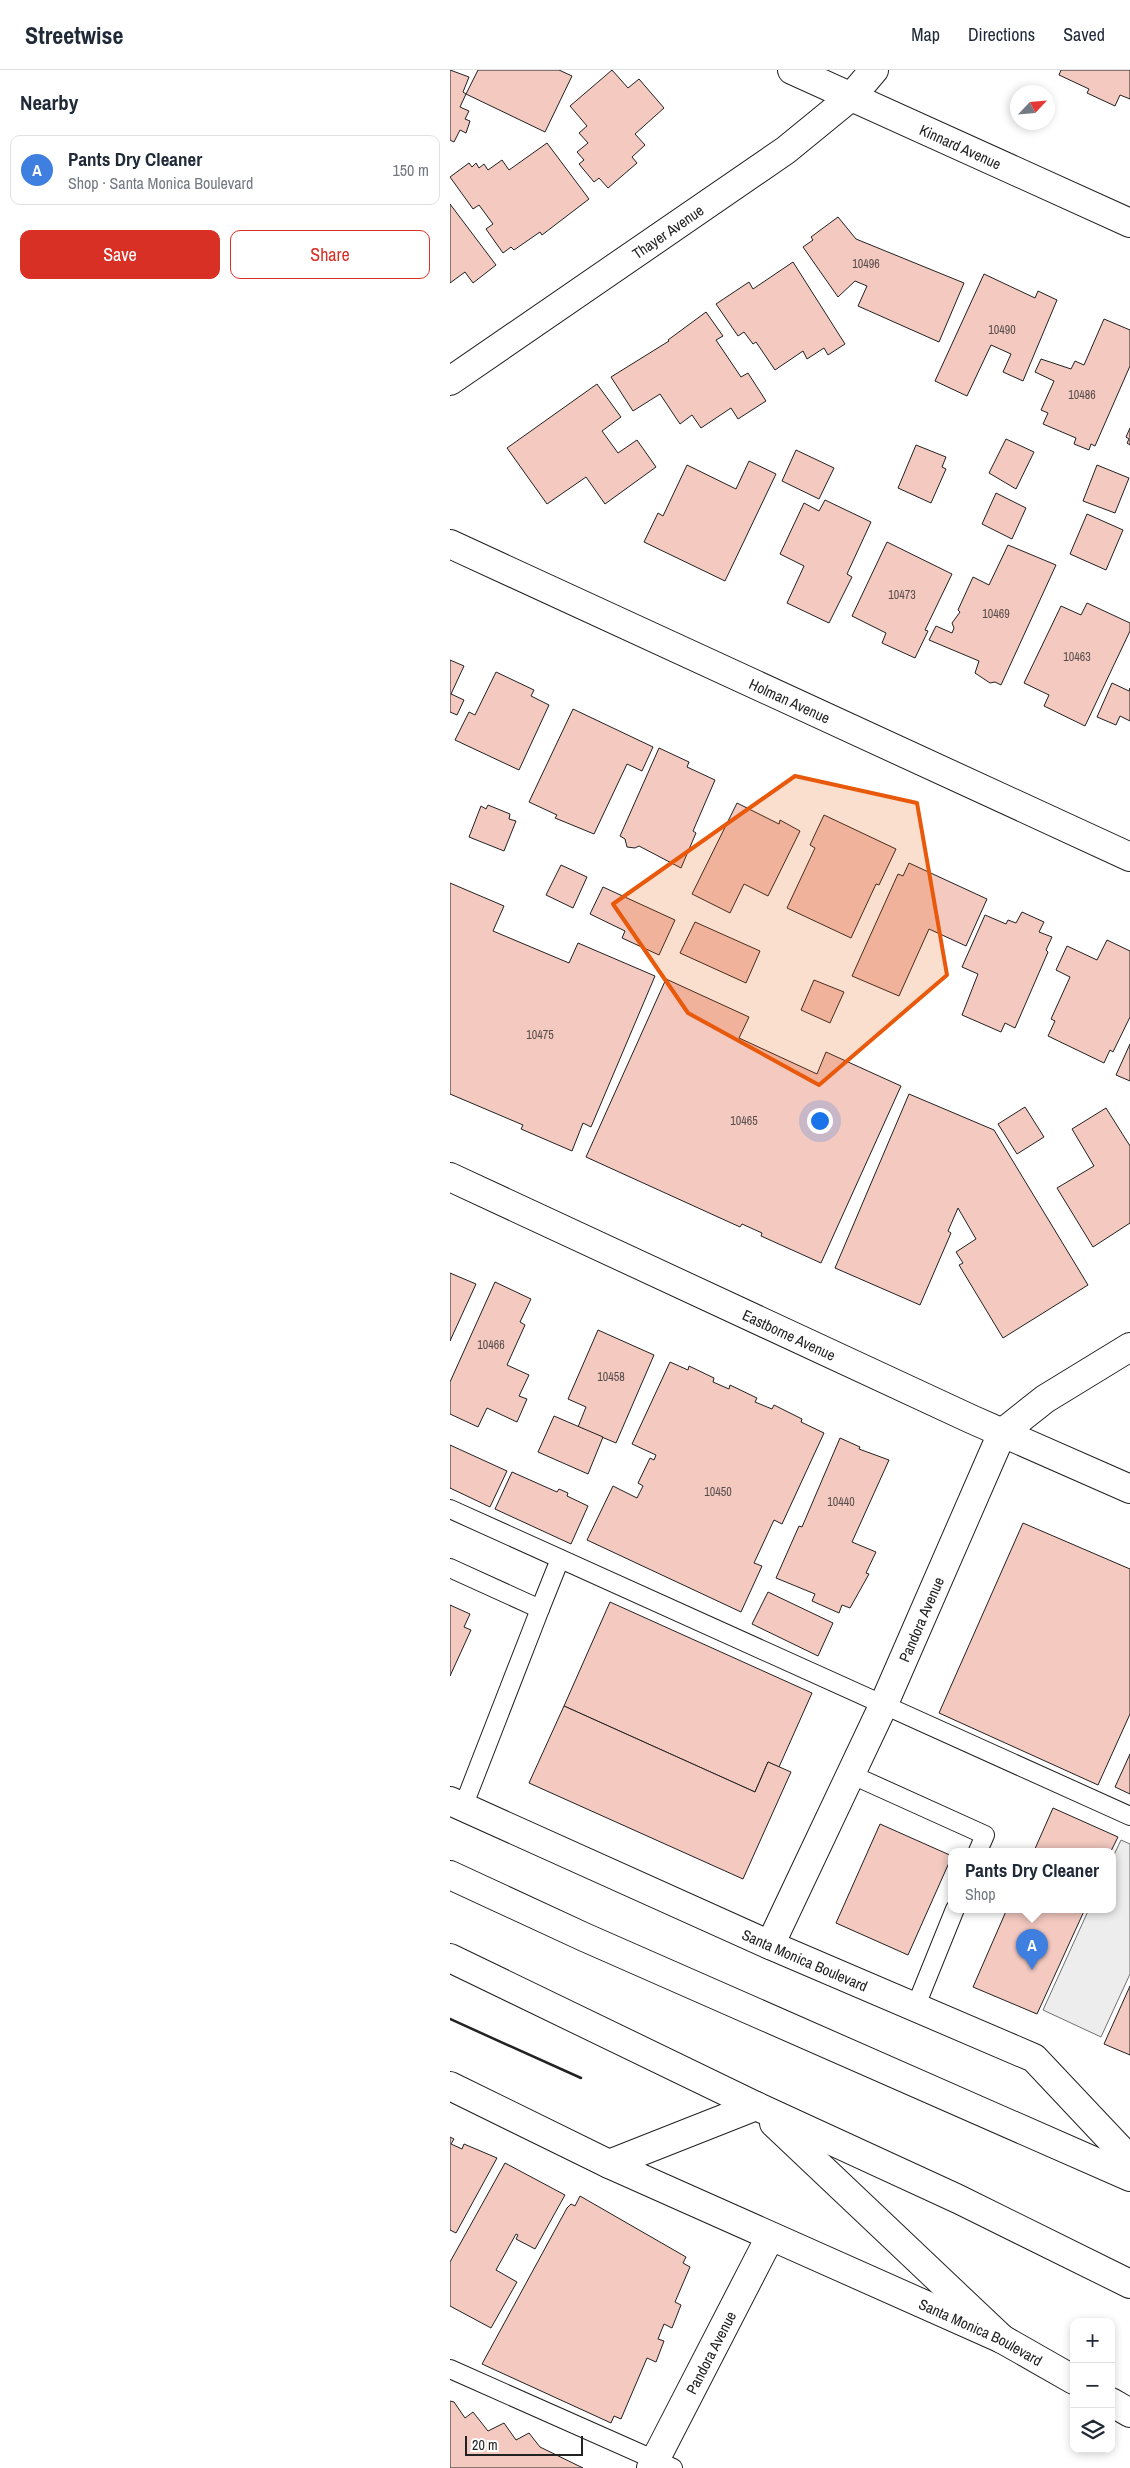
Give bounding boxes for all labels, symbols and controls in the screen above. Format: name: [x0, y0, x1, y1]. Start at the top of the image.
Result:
text: Streetwise: [25, 19, 123, 51]
text: Map: [911, 22, 940, 47]
text: Directions: [968, 22, 1035, 47]
text: Saved: [1063, 22, 1105, 47]
north arrow: [1010, 85, 1055, 130]
text: Nearby: [20, 88, 78, 117]
street label: Kinnard Avenue: [916, 119, 1005, 174]
text: Pants Dry Cleaner: [68, 146, 202, 172]
text: A: [32, 159, 42, 181]
text: 150 m: [393, 159, 429, 181]
text: Shop · Santa Monica Boulevard: [68, 172, 253, 194]
street label: Thayer Avenue: [628, 199, 708, 263]
button: Save: [20, 230, 220, 279]
button: Share: [230, 230, 430, 279]
house number: 10496: [852, 256, 880, 272]
house number: 10490: [988, 322, 1016, 338]
house number: 10486: [1068, 387, 1096, 403]
house number: 10473: [888, 587, 916, 603]
house number: 10469: [982, 606, 1010, 622]
house number: 10463: [1063, 649, 1091, 665]
street label: Holman Avenue: [746, 673, 834, 728]
house number: 10475: [526, 1027, 554, 1043]
your location: [807, 1108, 833, 1134]
house number: 10465: [730, 1113, 758, 1129]
street label: Eastborne Avenue: [739, 1304, 839, 1365]
house number: 10466: [477, 1337, 505, 1353]
house number: 10458: [597, 1369, 625, 1385]
house number: 10450: [704, 1484, 732, 1500]
house number: 10440: [827, 1494, 855, 1510]
street label: Pandora Avenue: [893, 1573, 949, 1665]
popup: [948, 1848, 1116, 1913]
text: Pants Dry Cleaner: [965, 1857, 1099, 1883]
text: Shop: [965, 1883, 996, 1905]
street label: Santa Monica Boulevard: [739, 1923, 871, 1996]
pin: A: [1016, 1929, 1048, 1970]
street label: Santa Monica Boulevard: [916, 2293, 1046, 2370]
street label: Pandora Avenue: [680, 2307, 741, 2398]
map controls: [1070, 2318, 1115, 2453]
button: +: [1070, 2318, 1115, 2363]
button: −: [1070, 2363, 1115, 2408]
button: layers: [1070, 2408, 1115, 2453]
scale bar: [465, 2433, 582, 2456]
text: 20 m: [472, 2436, 498, 2454]

